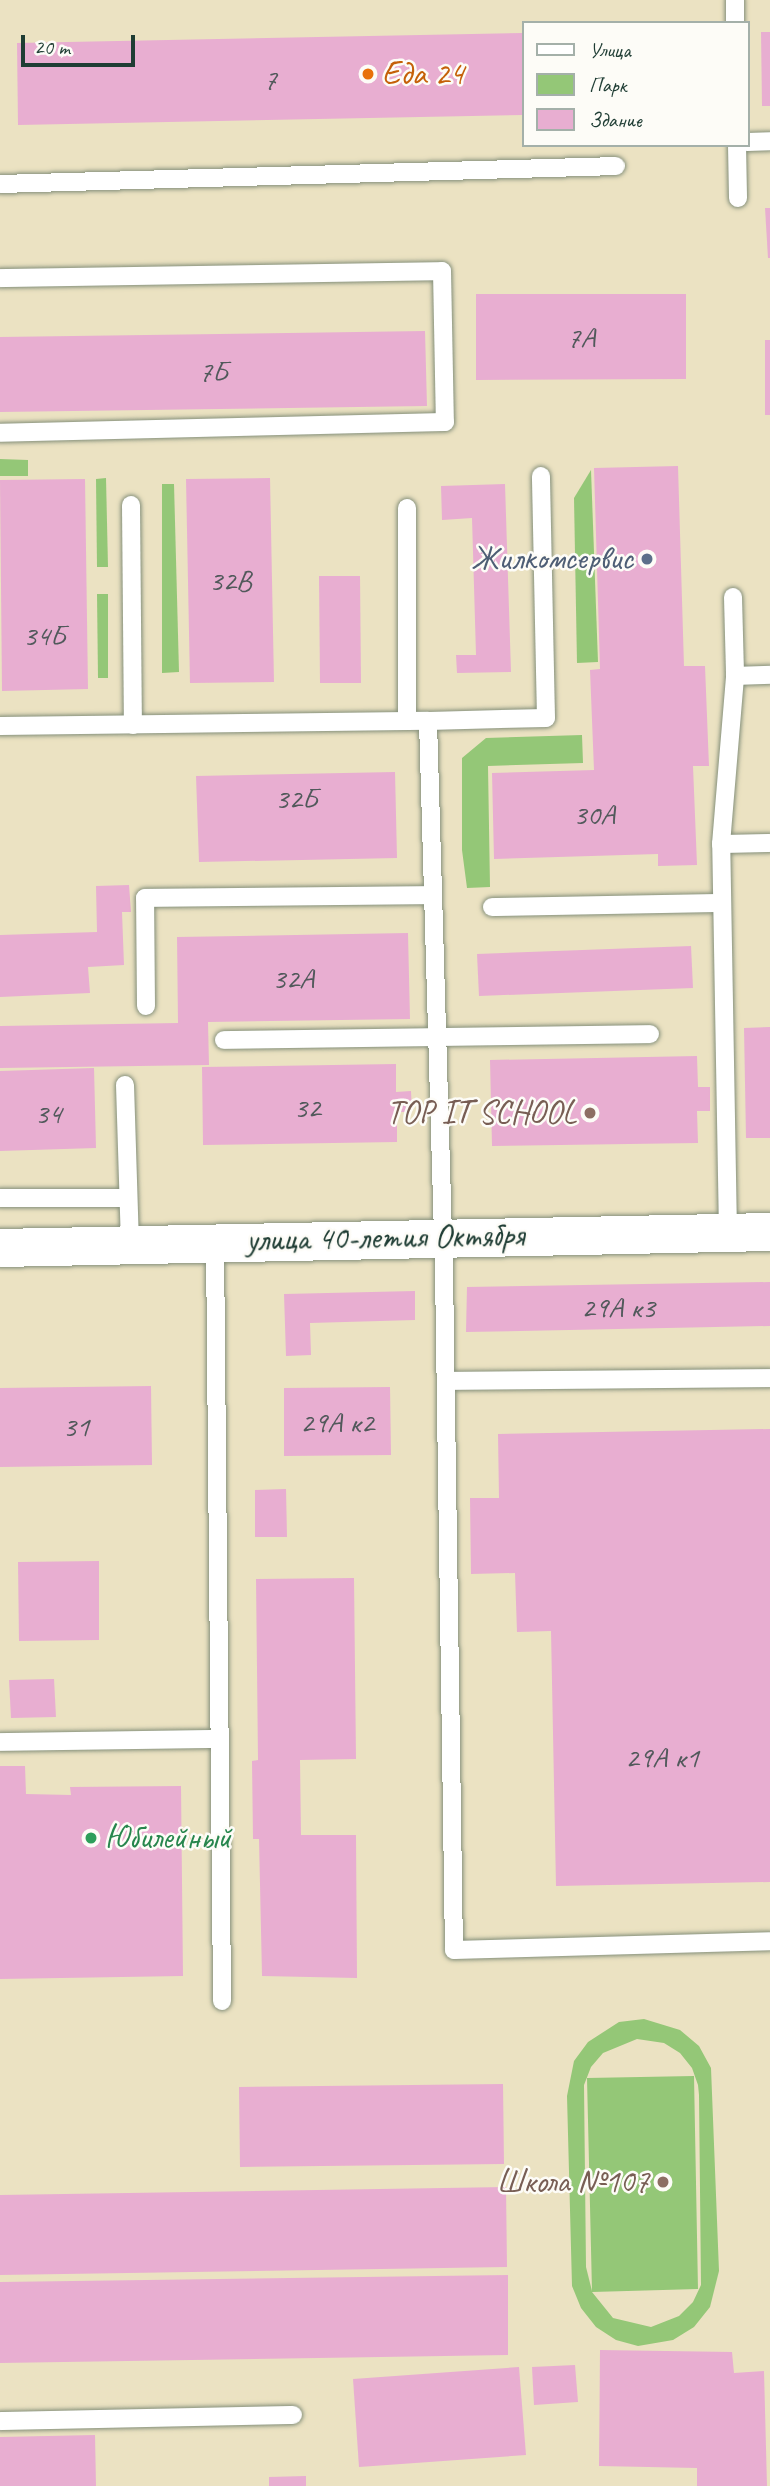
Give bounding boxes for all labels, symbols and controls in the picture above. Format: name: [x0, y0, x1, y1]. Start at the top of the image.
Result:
scale bar: [24, 21, 138, 65]
legend: [522, 21, 749, 147]
text: 20 m: [34, 34, 70, 60]
text: Улица: [589, 37, 631, 63]
place label: Еда 24: [382, 54, 464, 94]
house number: 7: [263, 61, 277, 97]
marker: Еда 24: [360, 66, 376, 82]
text: Парк: [589, 72, 626, 98]
text: Здание: [589, 107, 642, 133]
house number: 7А: [567, 319, 595, 355]
house number: 7Б: [199, 353, 227, 389]
place label: Жилкомсервис: [471, 539, 633, 579]
marker: Жилкомсервис: [639, 551, 655, 567]
house number: 32В: [209, 562, 251, 598]
house number: 34Б: [23, 617, 65, 653]
house number: 32Б: [275, 780, 317, 816]
house number: 30А: [573, 796, 615, 832]
house number: 32А: [272, 960, 314, 996]
house number: 32: [294, 1089, 320, 1125]
place label: TOP IT SCHOOL: [387, 1093, 576, 1133]
house number: 34: [35, 1095, 61, 1131]
marker: TOP IT SCHOOL: [582, 1105, 598, 1121]
street label: улица 40-летия Октября: [244, 1216, 526, 1260]
house number: 29А к3: [581, 1289, 655, 1325]
house number: 29А к2: [300, 1404, 374, 1440]
house number: 31: [63, 1408, 89, 1444]
house number: 29А к1: [625, 1739, 699, 1775]
place label: Юбилейный: [105, 1818, 231, 1858]
marker: Юбилейный: [83, 1830, 99, 1846]
place label: Школа №107: [496, 2162, 649, 2202]
marker: Школа №107: [655, 2174, 671, 2190]

